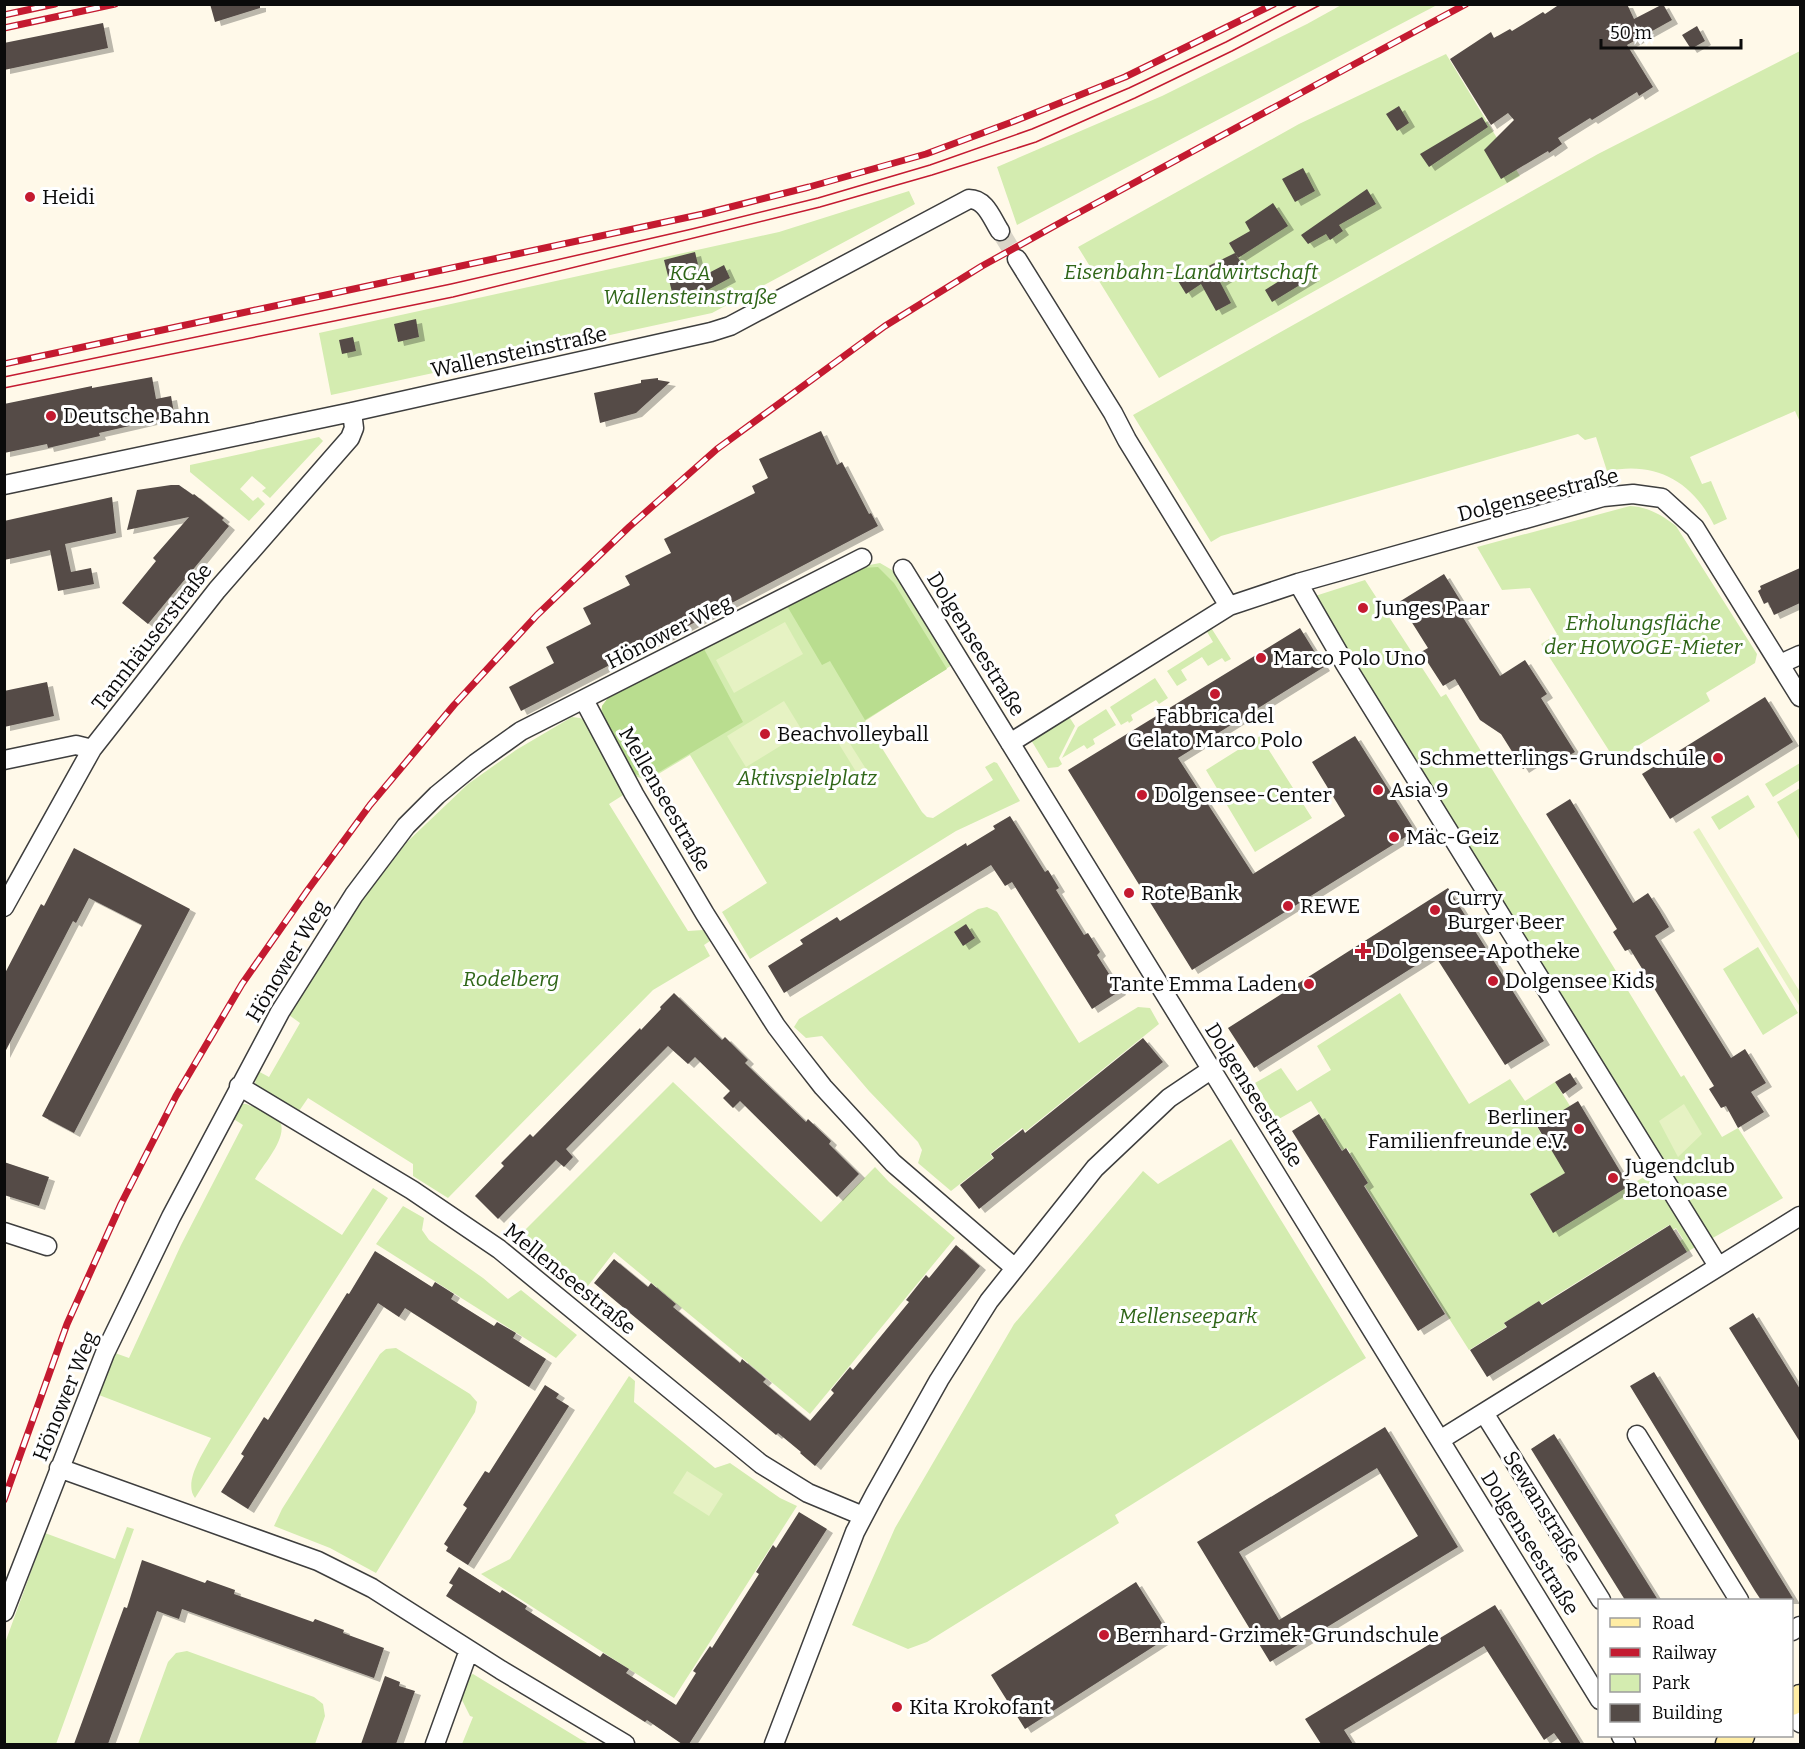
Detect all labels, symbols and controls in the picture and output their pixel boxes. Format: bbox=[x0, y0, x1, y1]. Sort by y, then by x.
scale bar bbox=[1601, 12, 1740, 50]
text: 50 m bbox=[1610, 22, 1652, 44]
place label: Heidi bbox=[42, 184, 95, 210]
marker: Heidi bbox=[23, 190, 37, 204]
park label: Eisenbahn-Landwirtschaft bbox=[1064, 259, 1319, 285]
park label: KGA Wallensteinstraße bbox=[603, 260, 778, 310]
street label: Wallensteinstraße bbox=[429, 321, 609, 383]
place label: Deutsche Bahn bbox=[63, 403, 210, 429]
marker: Deutsche Bahn bbox=[44, 409, 58, 423]
street label: Dolgenseestraße bbox=[1455, 462, 1621, 528]
street label: Tannhäuserstraße bbox=[86, 558, 218, 716]
street label: Dolgenseestraße bbox=[921, 567, 1031, 721]
street label: Hönower Weg bbox=[602, 589, 737, 675]
place label: Junges Paar bbox=[1374, 595, 1489, 621]
marker: Junges Paar bbox=[1356, 601, 1370, 615]
park label: Erholungsfläche der HOWOGE-Mieter bbox=[1544, 610, 1743, 660]
place label: Marco Polo Uno bbox=[1273, 645, 1426, 671]
marker: Marco Polo Uno bbox=[1254, 651, 1268, 665]
marker: Fabbrica del Gelato Marco Polo bbox=[1208, 687, 1222, 701]
place label: Fabbrica del Gelato Marco Polo bbox=[1127, 703, 1303, 753]
place label: Beachvolleyball bbox=[777, 721, 929, 747]
street label: Mellenseestraße bbox=[613, 722, 717, 876]
marker: Beachvolleyball bbox=[758, 727, 772, 741]
place label: Schmetterlings-Grundschule bbox=[1419, 745, 1706, 771]
marker: Schmetterlings-Grundschule bbox=[1711, 751, 1725, 765]
park label: Aktivspielplatz bbox=[736, 765, 877, 791]
place label: Asia 9 bbox=[1390, 777, 1449, 803]
place label: Dolgensee-Center bbox=[1154, 782, 1332, 808]
marker: Asia 9 bbox=[1371, 783, 1385, 797]
marker: Dolgensee-Center bbox=[1135, 788, 1149, 802]
place label: Mäc-Geiz bbox=[1406, 824, 1499, 850]
marker: Mäc-Geiz bbox=[1387, 830, 1401, 844]
place label: Rote Bank bbox=[1141, 880, 1239, 906]
place label: Curry Burger Beer bbox=[1447, 885, 1564, 935]
marker: Rote Bank bbox=[1122, 886, 1136, 900]
place label: REWE bbox=[1300, 893, 1360, 919]
street label: Hönower Weg bbox=[240, 895, 334, 1027]
marker: REWE bbox=[1281, 899, 1295, 913]
marker: Curry Burger Beer bbox=[1428, 903, 1442, 917]
place label: Dolgensee-Apotheke bbox=[1375, 938, 1580, 964]
marker: Dolgensee-Apotheke bbox=[1356, 944, 1370, 958]
park label: Rodelberg bbox=[463, 966, 559, 992]
place label: Dolgensee Kids bbox=[1505, 968, 1655, 994]
place label: Tante Emma Laden bbox=[1109, 971, 1297, 997]
marker: Dolgensee Kids bbox=[1486, 974, 1500, 988]
marker: Tante Emma Laden bbox=[1302, 977, 1316, 991]
street label: Dolgenseestraße bbox=[1199, 1018, 1309, 1172]
place label: Berliner Familienfreunde e.V. bbox=[1367, 1104, 1567, 1154]
marker: Berliner Familienfreunde e.V. bbox=[1572, 1122, 1586, 1136]
place label: Jugendclub Betonoase bbox=[1624, 1153, 1735, 1203]
marker: Jugendclub Betonoase bbox=[1606, 1171, 1620, 1185]
street label: Mellenseestraße bbox=[499, 1218, 641, 1340]
park label: Mellenseepark bbox=[1119, 1303, 1258, 1329]
street label: Hönower Weg bbox=[27, 1327, 103, 1465]
street label: Sewanstraße bbox=[1497, 1446, 1587, 1568]
street label: Dolgenseestraße bbox=[1475, 1466, 1585, 1620]
legend bbox=[1598, 1599, 1793, 1737]
text: Road bbox=[1652, 1612, 1695, 1634]
place label: Bernhard-Grzimek-Grundschule bbox=[1116, 1622, 1439, 1648]
marker: Bernhard-Grzimek-Grundschule bbox=[1097, 1628, 1111, 1642]
text: Railway bbox=[1652, 1642, 1717, 1664]
text: Park bbox=[1652, 1672, 1691, 1694]
place label: Kita Krokofant bbox=[909, 1694, 1051, 1720]
marker: Kita Krokofant bbox=[890, 1700, 904, 1714]
text: Building bbox=[1652, 1702, 1723, 1724]

